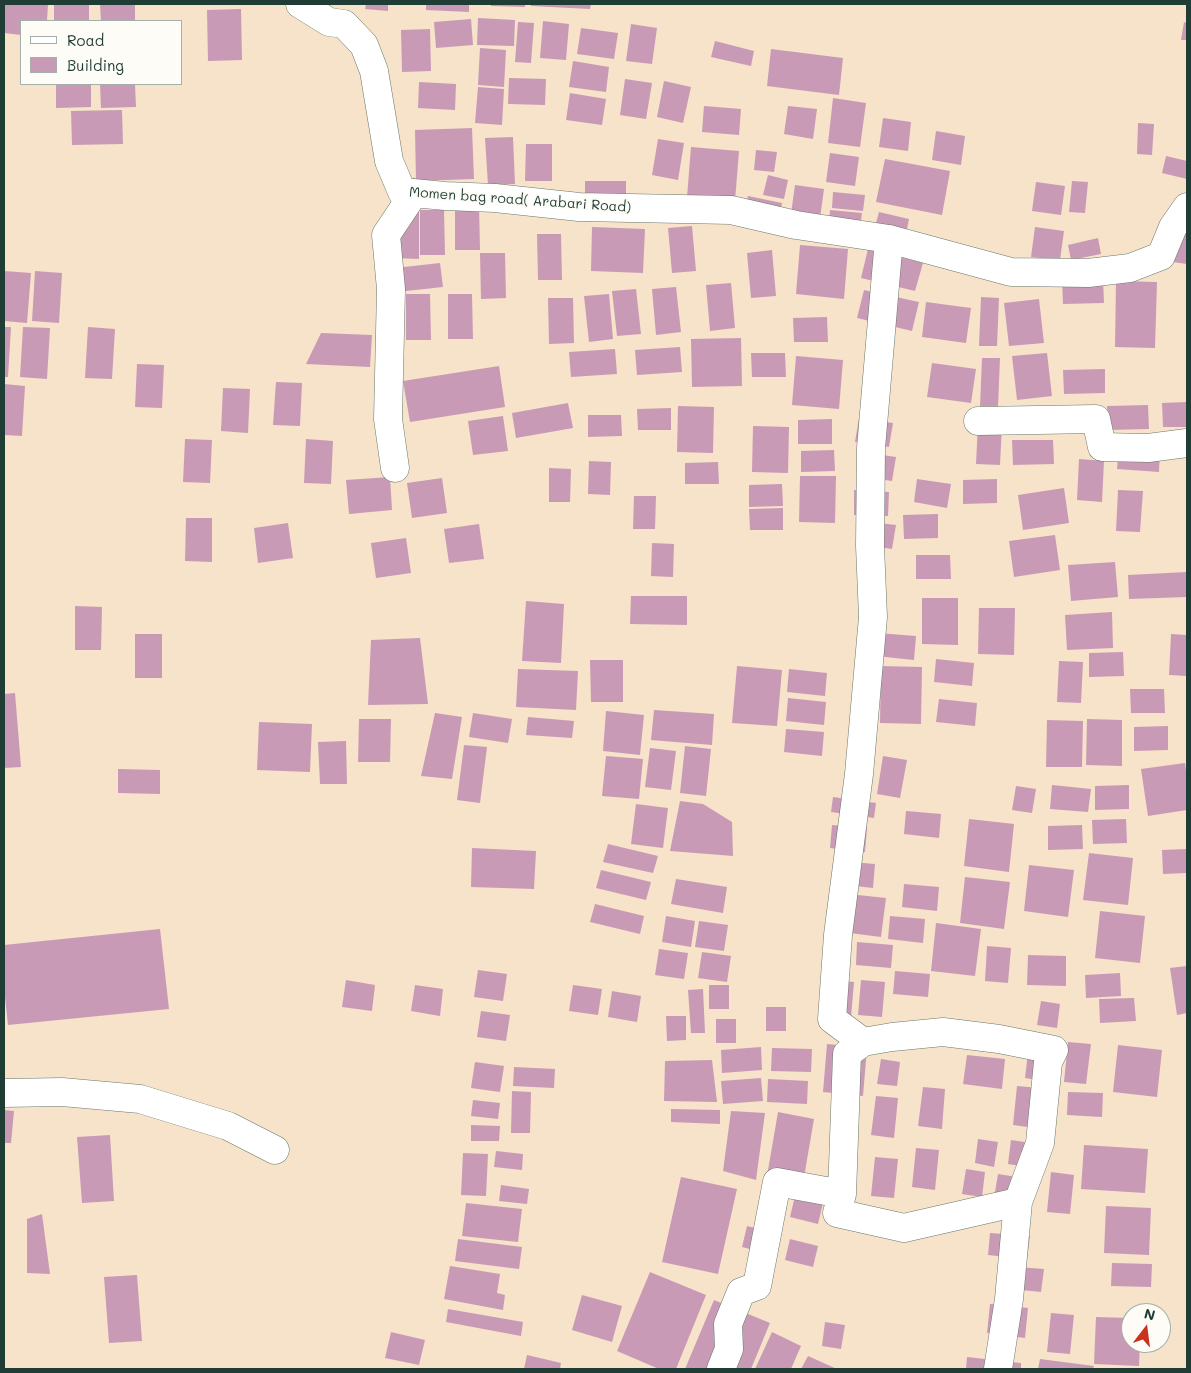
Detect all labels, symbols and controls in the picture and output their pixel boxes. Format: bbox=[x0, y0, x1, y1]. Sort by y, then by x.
legend bbox=[20, 20, 182, 85]
text: Road bbox=[67, 30, 104, 50]
text: Building bbox=[67, 55, 124, 75]
street label: Momen bag road( Arabari Road) bbox=[408, 184, 632, 216]
north arrow bbox=[1121, 1303, 1171, 1353]
text: N bbox=[1142, 1303, 1157, 1325]

